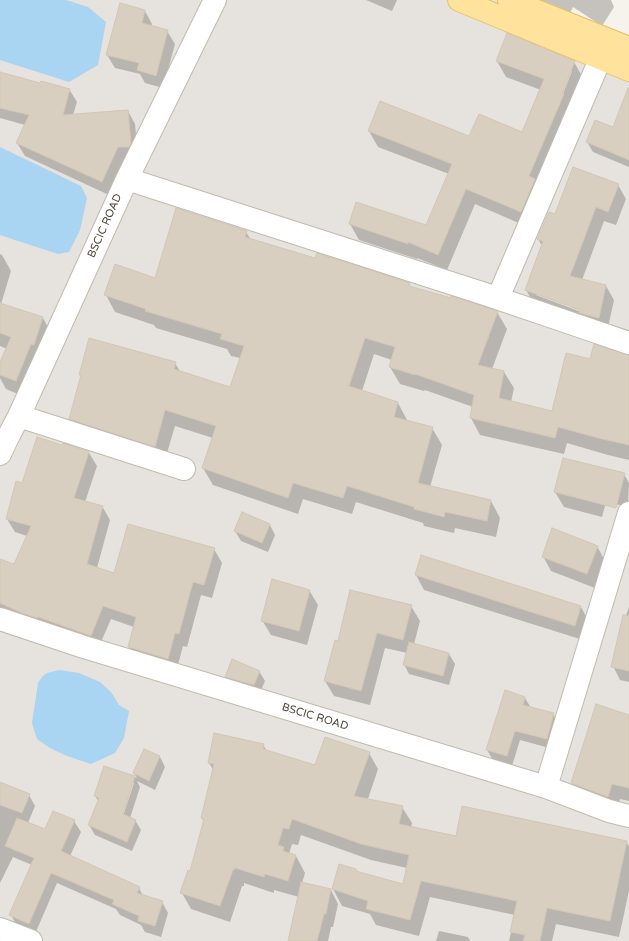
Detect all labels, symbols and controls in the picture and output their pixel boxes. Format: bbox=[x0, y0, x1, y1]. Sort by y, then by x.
street label: BSCIC ROAD bbox=[85, 192, 125, 260]
street label: BSCIC ROAD bbox=[280, 701, 350, 733]

